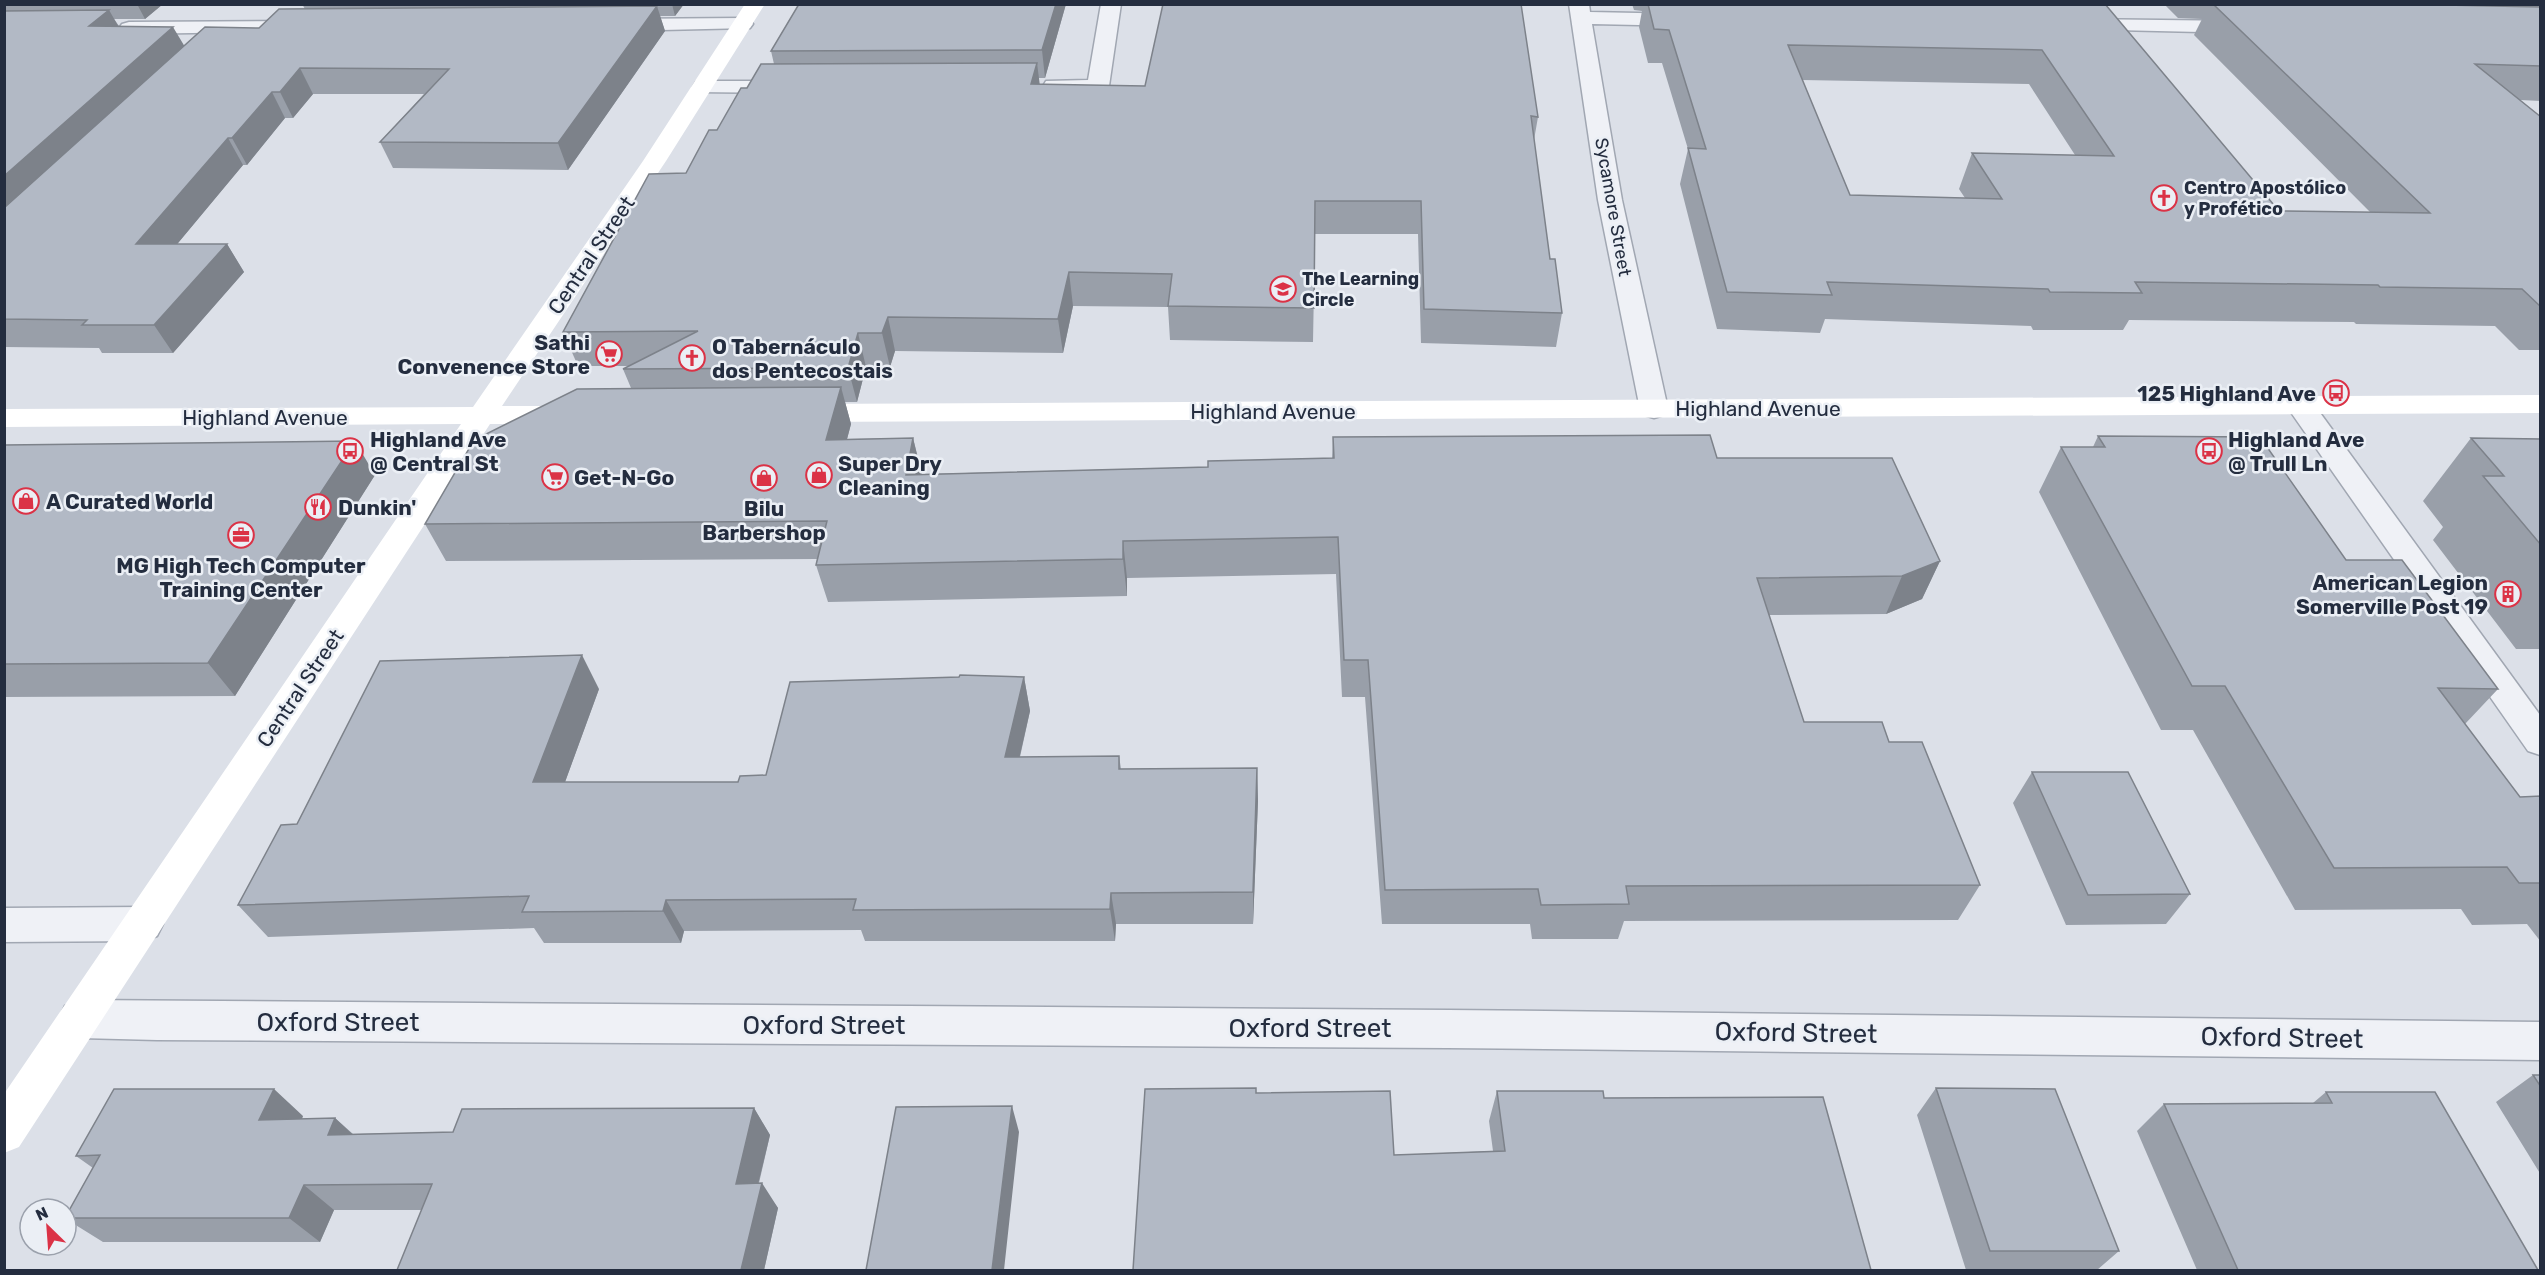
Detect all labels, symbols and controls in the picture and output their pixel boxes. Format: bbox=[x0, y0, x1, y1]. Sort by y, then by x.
street label: Sycamore Street bbox=[1590, 136, 1636, 278]
place label: Centro Apostólico y Profético bbox=[2184, 177, 2346, 220]
church icon: Centro Apostólico y Profético bbox=[2149, 183, 2179, 213]
street label: Central Street bbox=[542, 191, 640, 319]
place label: The Learning Circle bbox=[1302, 268, 1419, 311]
school or university icon: The Learning Circle bbox=[1268, 274, 1298, 304]
place label: Sathi Convenence Store bbox=[397, 330, 590, 379]
place label: O Tabernáculo dos Pentecostais bbox=[712, 334, 893, 383]
supermarket icon: Sathi Convenence Store bbox=[594, 339, 624, 369]
church icon: O Tabernáculo dos Pentecostais bbox=[677, 343, 707, 373]
bus stop icon: 125 Highland Ave bbox=[2321, 378, 2351, 408]
place label: 125 Highland Ave bbox=[2137, 381, 2316, 406]
street label: Highland Avenue bbox=[1675, 396, 1841, 421]
street label: Highland Avenue bbox=[1190, 399, 1356, 424]
street label: Highland Avenue bbox=[182, 405, 348, 430]
place label: Highland Ave @ Central St bbox=[370, 427, 507, 476]
place label: Highland Ave @ Trull Ln bbox=[2228, 427, 2365, 476]
bus stop icon: Highland Ave @ Central St bbox=[335, 436, 365, 466]
bus stop icon: Highland Ave @ Trull Ln bbox=[2194, 436, 2224, 466]
place label: Super Dry Cleaning bbox=[838, 451, 942, 500]
shop icon: Super Dry Cleaning bbox=[804, 460, 834, 490]
supermarket icon: Get-N-Go bbox=[540, 462, 570, 492]
shop icon: Bilu Barbershop bbox=[749, 463, 779, 493]
place label: Get-N-Go bbox=[574, 465, 674, 490]
shop icon: A Curated World bbox=[11, 486, 41, 516]
place label: A Curated World bbox=[46, 489, 213, 514]
restaurant icon: Dunkin' bbox=[303, 492, 333, 522]
place label: Dunkin' bbox=[338, 495, 416, 520]
place label: Bilu Barbershop bbox=[702, 496, 826, 545]
office icon: MG High Tech Computer Training Center bbox=[226, 520, 256, 550]
place label: MG High Tech Computer Training Center bbox=[116, 553, 366, 602]
place label: American Legion Somerville Post 19 bbox=[2296, 570, 2488, 619]
building icon: American Legion Somerville Post 19 bbox=[2493, 579, 2523, 609]
street label: Central Street bbox=[251, 624, 349, 752]
street label: Oxford Street bbox=[257, 1007, 419, 1038]
street label: Oxford Street bbox=[743, 1010, 905, 1041]
street label: Oxford Street bbox=[1229, 1013, 1391, 1044]
street label: Oxford Street bbox=[1714, 1016, 1878, 1050]
street label: Oxford Street bbox=[2200, 1021, 2364, 1055]
north arrow bbox=[18, 1197, 78, 1257]
text: N bbox=[33, 1203, 51, 1225]

